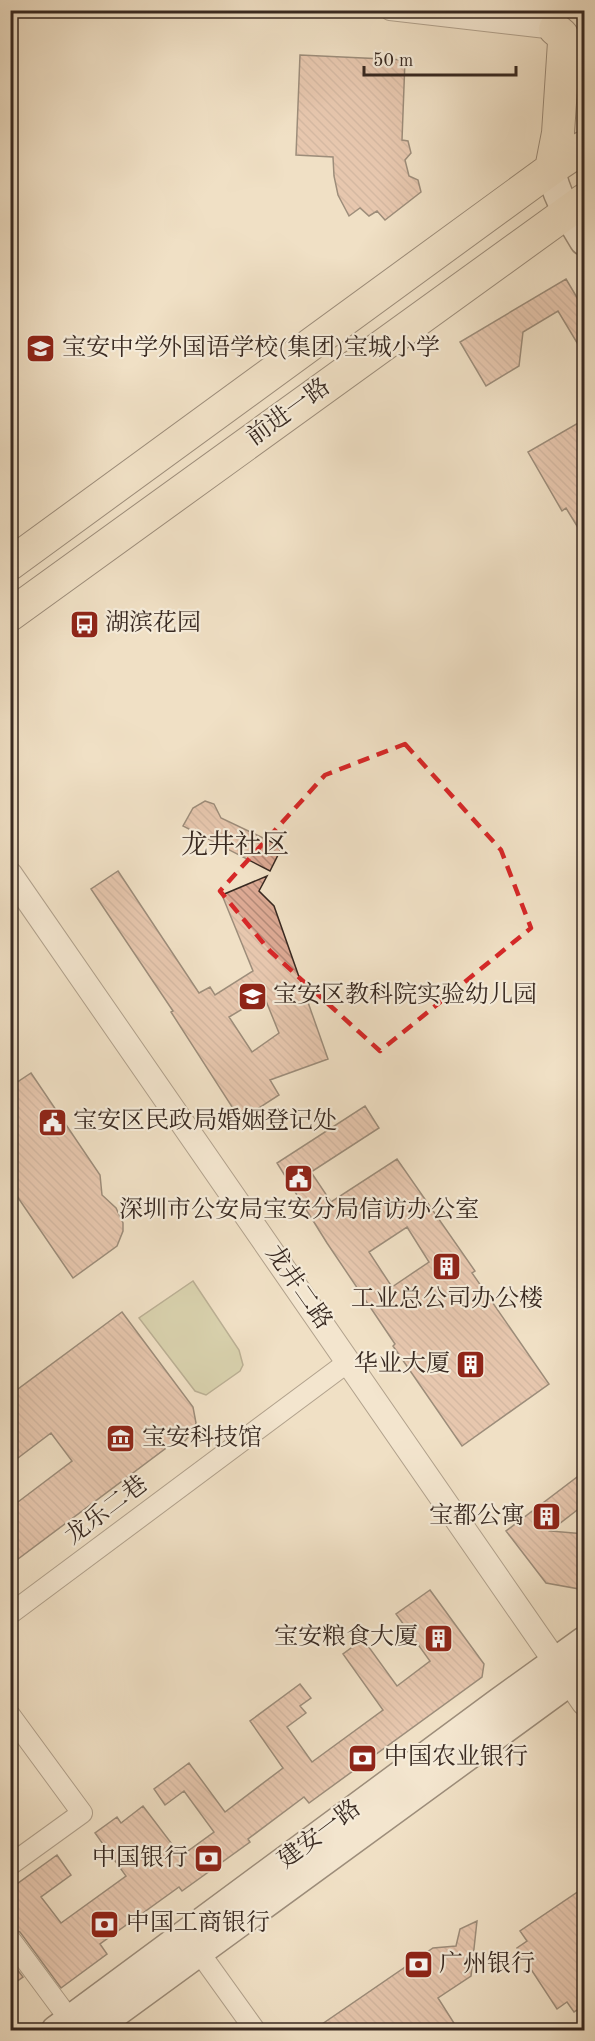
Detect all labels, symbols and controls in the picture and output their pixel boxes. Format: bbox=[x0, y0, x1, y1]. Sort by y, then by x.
scale bar bbox=[364, 39, 516, 77]
text: 50 m bbox=[373, 52, 413, 70]
school or university icon: 宝安中学外国语学校(集团)宝城小学 bbox=[25, 333, 57, 365]
place label: 宝安中学外国语学校(集团)宝城小学 bbox=[62, 334, 440, 361]
street label: 前进一路 bbox=[241, 373, 335, 451]
bus stop icon: 湖滨花园 bbox=[68, 608, 100, 640]
place label: 湖滨花园 bbox=[105, 609, 201, 636]
district label: 龙井社区 bbox=[181, 830, 289, 859]
school or university icon: 宝安区教科院实验幼儿园 bbox=[236, 980, 268, 1012]
place label: 宝安区教科院实验幼儿园 bbox=[273, 981, 537, 1008]
public building icon: 宝安区民政局婚姻登记处 bbox=[36, 1106, 68, 1138]
place label: 宝安区民政局婚姻登记处 bbox=[73, 1107, 337, 1134]
public building icon: 深圳市公安局宝安分局信访办公室 bbox=[283, 1162, 315, 1194]
place label: 深圳市公安局宝安分局信访办公室 bbox=[119, 1196, 479, 1223]
street label: 龙井二路 bbox=[261, 1240, 338, 1334]
building icon: 工业总公司办公楼 bbox=[431, 1251, 463, 1283]
place label: 工业总公司办公楼 bbox=[351, 1285, 543, 1312]
building icon: 华业大厦 bbox=[455, 1349, 487, 1381]
place label: 华业大厦 bbox=[354, 1350, 450, 1377]
museum icon: 宝安科技馆 bbox=[105, 1423, 137, 1455]
place label: 宝安科技馆 bbox=[142, 1424, 262, 1451]
street label: 龙乐二巷 bbox=[60, 1470, 153, 1549]
building icon: 宝都公寓 bbox=[530, 1501, 562, 1533]
place label: 宝都公寓 bbox=[429, 1502, 525, 1529]
building icon: 宝安粮食大厦 bbox=[423, 1622, 455, 1654]
place label: 宝安粮食大厦 bbox=[274, 1623, 418, 1650]
bank icon: 中国农业银行 bbox=[347, 1742, 379, 1774]
place label: 中国农业银行 bbox=[384, 1743, 528, 1770]
street label: 建安一路 bbox=[273, 1794, 366, 1873]
bank icon: 中国银行 bbox=[193, 1843, 225, 1875]
place label: 中国银行 bbox=[92, 1844, 188, 1871]
bank icon: 中国工商银行 bbox=[89, 1908, 121, 1940]
place label: 中国工商银行 bbox=[126, 1909, 270, 1936]
bank icon: 广州银行 bbox=[402, 1949, 434, 1981]
place label: 广州银行 bbox=[439, 1950, 535, 1977]

